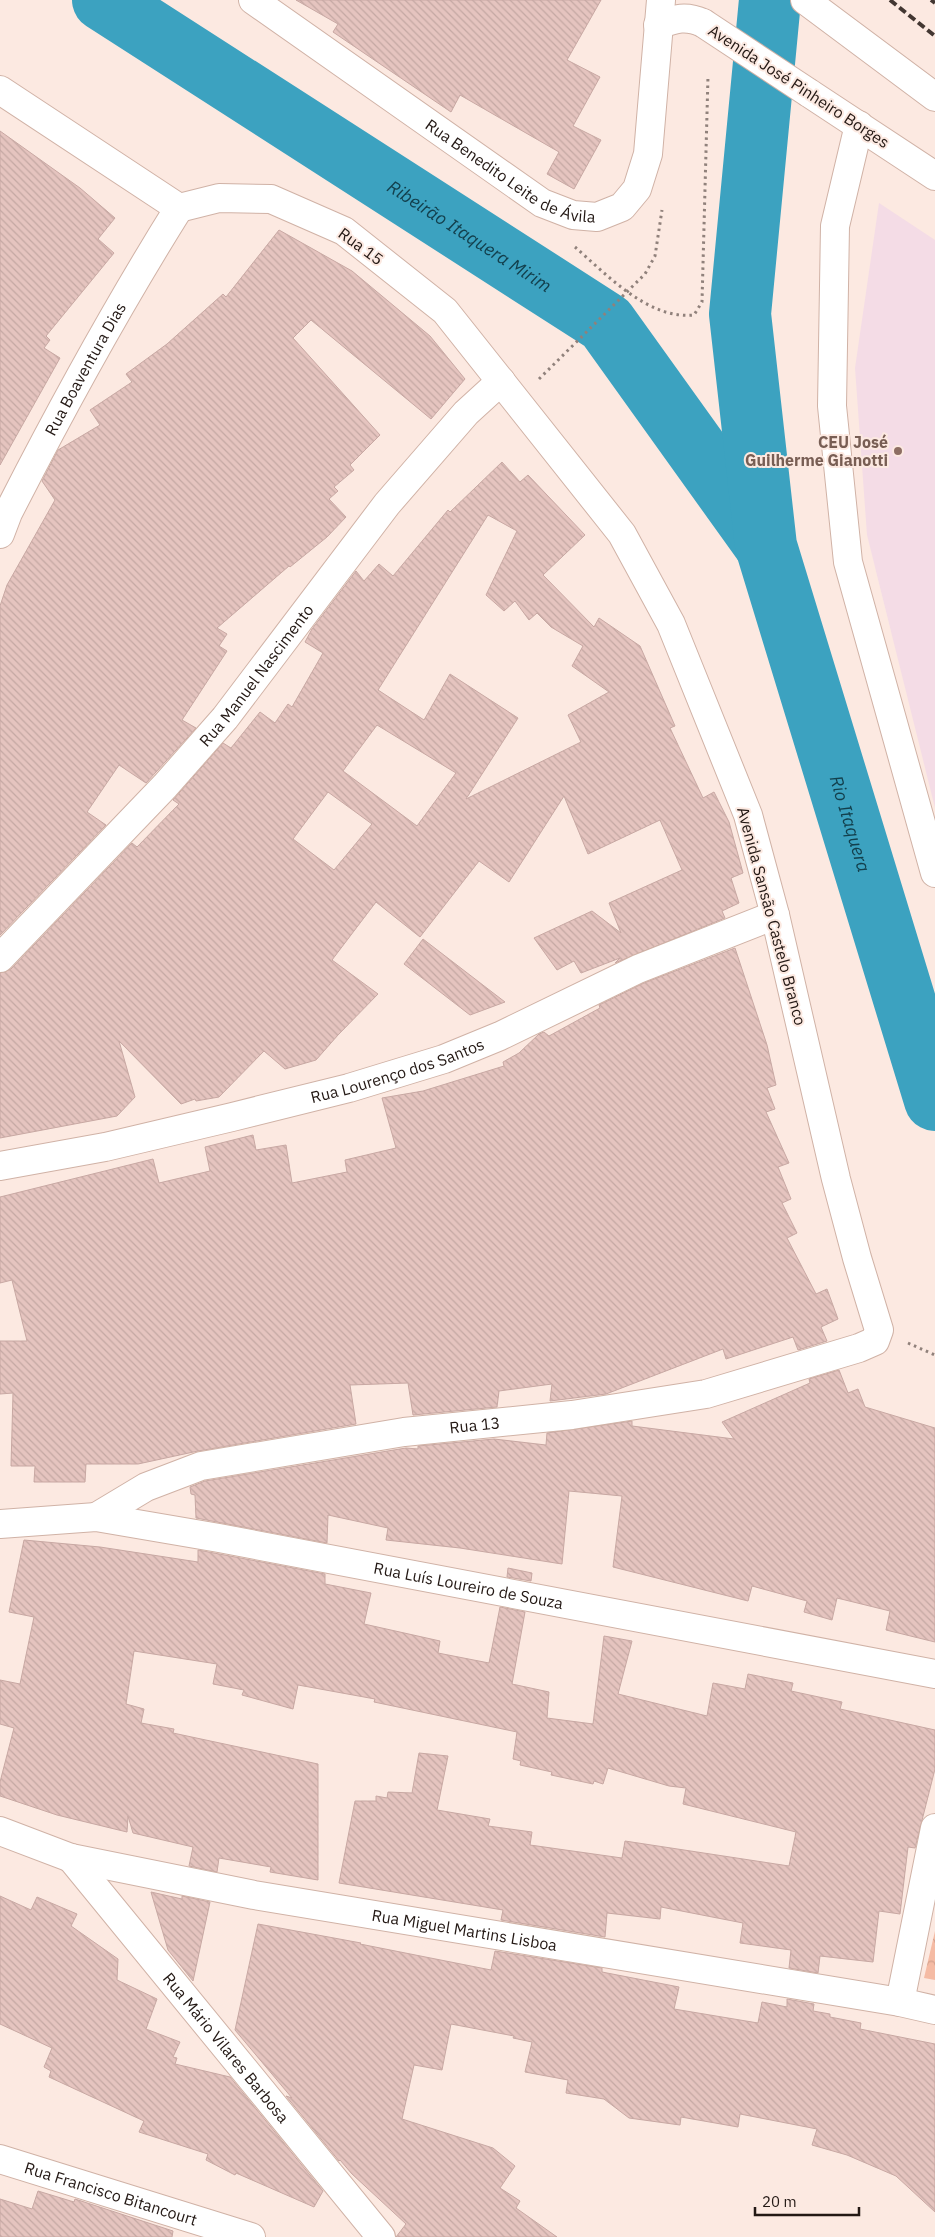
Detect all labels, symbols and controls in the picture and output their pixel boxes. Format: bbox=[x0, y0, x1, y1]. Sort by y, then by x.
street label: Avenida José Pinheiro Borges bbox=[705, 20, 893, 152]
street label: Rua Benedito Leite de Ávila bbox=[422, 114, 597, 227]
water label: Ribeirão Itaquera Mirim bbox=[383, 174, 556, 297]
street label: Rua 15 bbox=[335, 223, 387, 269]
street label: Rua Boaventura Dias bbox=[40, 299, 130, 439]
place label: CEU José Guilherme Gianotti bbox=[745, 432, 888, 470]
marker: CEU José Guilherme Gianotti bbox=[892, 445, 904, 457]
street label: Rua Manuel Nascimento bbox=[195, 600, 318, 750]
water label: Rio Itaquera bbox=[825, 772, 876, 875]
street label: Avenida Sansão Castelo Branco bbox=[733, 804, 811, 1028]
street label: Rua Lourenço dos Santos bbox=[308, 1034, 487, 1107]
street label: Rua 13 bbox=[448, 1412, 501, 1437]
street label: Rua Luís Loureiro de Souza bbox=[372, 1558, 565, 1613]
street label: Rua Miguel Martins Lisboa bbox=[370, 1905, 559, 1955]
street label: Rua Mário Vilares Barbosa bbox=[159, 1968, 294, 2127]
street label: Rua Francisco Bitancourt bbox=[22, 2157, 200, 2230]
scale bar bbox=[755, 2184, 859, 2216]
text: 20 m bbox=[762, 2192, 797, 2211]

